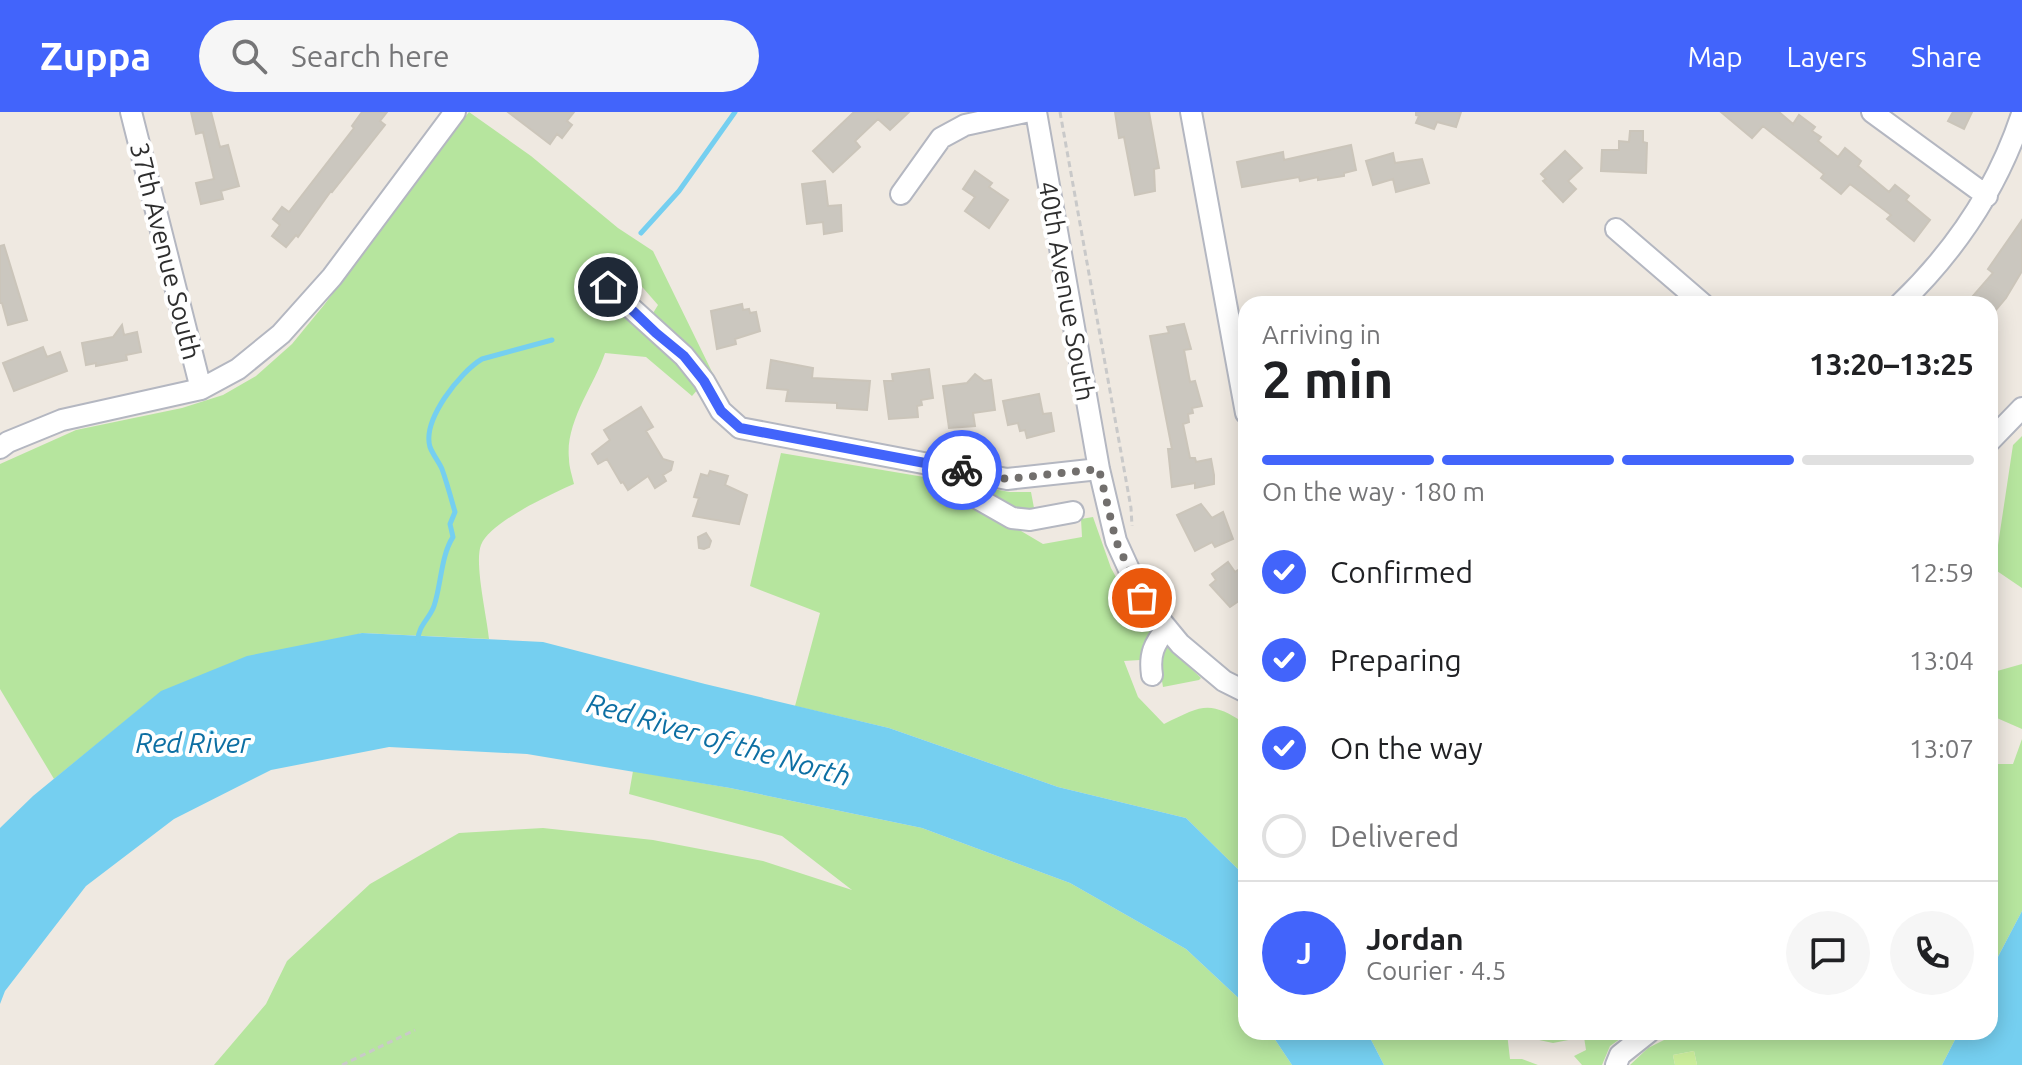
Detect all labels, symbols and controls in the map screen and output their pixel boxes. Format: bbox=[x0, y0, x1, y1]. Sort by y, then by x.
search box bbox=[199, 20, 759, 92]
icon: search bbox=[227, 34, 271, 78]
text: Zuppa bbox=[40, 35, 151, 77]
text: Search here bbox=[291, 39, 450, 73]
text: Map bbox=[1687, 41, 1743, 72]
text: Layers bbox=[1787, 41, 1867, 72]
text: Share bbox=[1911, 41, 1982, 72]
street label: 37th Avenue South bbox=[125, 139, 207, 363]
street label: 40th Avenue South bbox=[1033, 179, 1101, 403]
pin bbox=[574, 253, 642, 321]
icon: home bbox=[586, 265, 630, 309]
text: Arriving in bbox=[1262, 320, 1381, 349]
text: 13:20–13:25 bbox=[1809, 347, 1974, 381]
text: 2 min bbox=[1262, 350, 1393, 408]
courier bbox=[922, 430, 1002, 510]
icon: bike bbox=[940, 448, 984, 492]
text: On the way · 180 m bbox=[1262, 477, 1485, 506]
icon: check bbox=[1262, 550, 1306, 594]
text: Confirmed bbox=[1330, 555, 1473, 589]
text: 12:59 bbox=[1909, 558, 1974, 587]
pin bbox=[1108, 564, 1176, 632]
icon: bag bbox=[1120, 576, 1164, 620]
icon: check bbox=[1262, 638, 1306, 682]
text: Preparing bbox=[1330, 643, 1462, 677]
text: 13:04 bbox=[1909, 646, 1974, 675]
water label: Red River of the North bbox=[584, 687, 854, 791]
icon: check bbox=[1262, 726, 1306, 770]
water label: Red River bbox=[135, 727, 252, 758]
text: On the way bbox=[1330, 731, 1483, 765]
text: 13:07 bbox=[1909, 734, 1974, 763]
text: Delivered bbox=[1330, 819, 1459, 853]
button: chat bbox=[1786, 911, 1870, 995]
button: phone bbox=[1890, 911, 1974, 995]
text: Jordan bbox=[1366, 922, 1464, 956]
text: J bbox=[1296, 936, 1312, 970]
text: Courier · 4.5 bbox=[1366, 956, 1506, 985]

